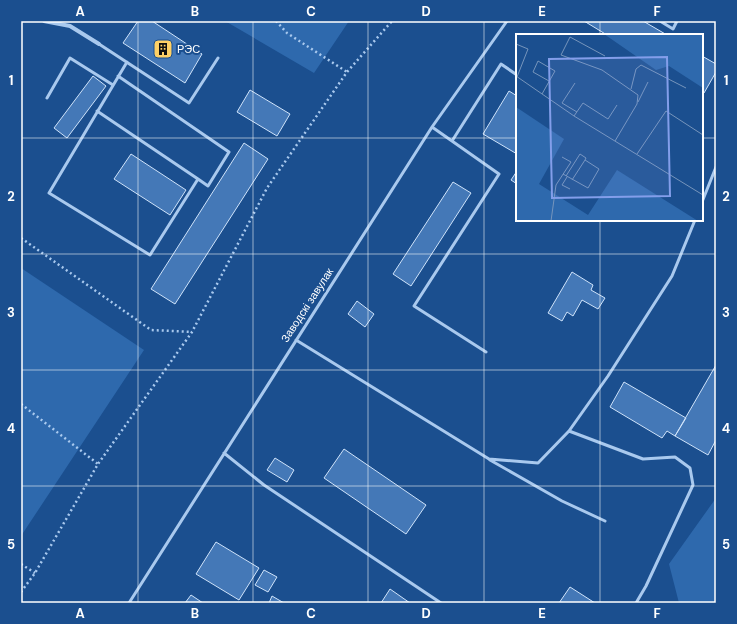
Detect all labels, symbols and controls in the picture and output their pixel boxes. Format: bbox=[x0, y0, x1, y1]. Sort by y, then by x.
text: A bbox=[75, 3, 85, 20]
text: B bbox=[191, 3, 199, 20]
text: C bbox=[306, 3, 316, 20]
text: D bbox=[421, 3, 431, 20]
text: E bbox=[538, 3, 546, 20]
text: F bbox=[653, 3, 661, 20]
inset map bbox=[516, 34, 703, 221]
building icon: РЭС bbox=[152, 38, 174, 60]
place label: РЭС bbox=[177, 42, 200, 56]
text: 1 bbox=[9, 72, 13, 89]
text: 1 bbox=[724, 72, 728, 89]
text: 2 bbox=[7, 188, 15, 205]
text: 2 bbox=[722, 188, 730, 205]
street label: Заводскі завулак bbox=[278, 265, 336, 345]
text: 3 bbox=[7, 304, 15, 321]
text: 3 bbox=[722, 304, 730, 321]
text: 4 bbox=[7, 420, 15, 437]
text: 4 bbox=[722, 420, 730, 437]
text: 5 bbox=[7, 536, 15, 553]
text: 5 bbox=[722, 536, 730, 553]
text: A bbox=[75, 605, 85, 622]
text: B bbox=[191, 605, 199, 622]
text: C bbox=[306, 605, 316, 622]
text: D bbox=[421, 605, 431, 622]
text: E bbox=[538, 605, 546, 622]
text: F bbox=[653, 605, 661, 622]

